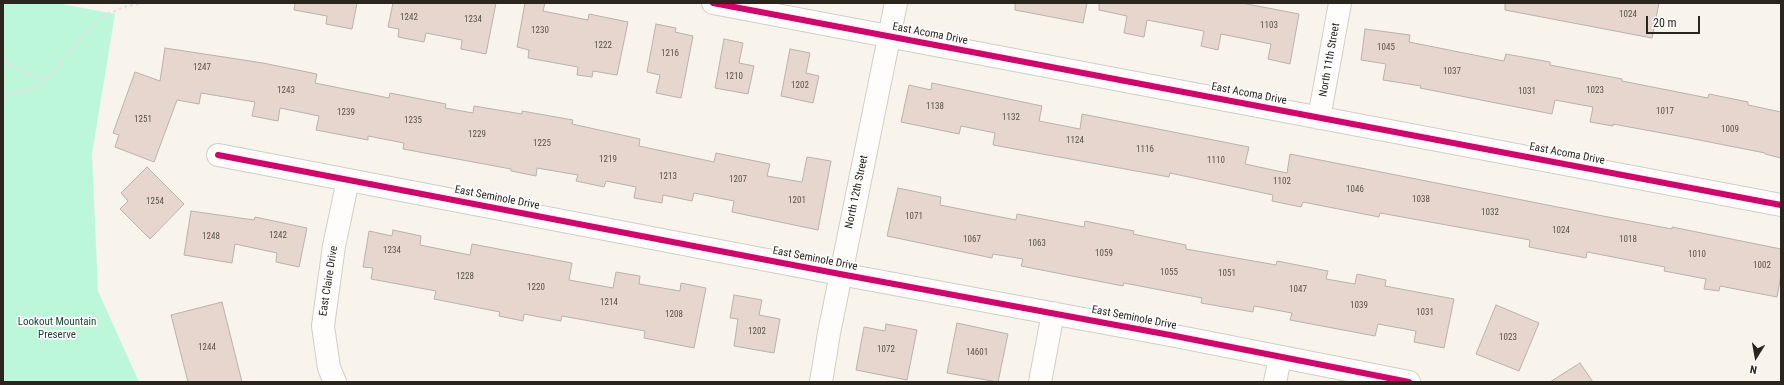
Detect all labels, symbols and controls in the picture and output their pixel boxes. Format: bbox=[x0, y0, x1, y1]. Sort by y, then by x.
scale bar bbox=[1648, 8, 1702, 34]
house number: 1024 bbox=[1619, 10, 1637, 20]
house number: 1242 bbox=[400, 13, 418, 23]
house number: 1234 bbox=[464, 15, 482, 25]
text: 20 m bbox=[1653, 16, 1677, 30]
street label: East Acoma Drive bbox=[891, 20, 969, 48]
house number: 1103 bbox=[1260, 21, 1278, 31]
street label: North 11th Street bbox=[1317, 22, 1343, 98]
house number: 1230 bbox=[531, 26, 549, 36]
house number: 1222 bbox=[594, 41, 612, 51]
house number: 1045 bbox=[1377, 43, 1395, 53]
house number: 1216 bbox=[661, 49, 679, 59]
house number: 1247 bbox=[193, 63, 211, 73]
house number: 1037 bbox=[1443, 67, 1461, 77]
house number: 1210 bbox=[725, 72, 743, 82]
street label: East Acoma Drive bbox=[1210, 80, 1288, 108]
house number: 1202 bbox=[791, 81, 809, 91]
house number: 1243 bbox=[277, 86, 295, 96]
house number: 1023 bbox=[1586, 86, 1604, 96]
house number: 1031 bbox=[1518, 87, 1536, 97]
house number: 1138 bbox=[926, 102, 944, 112]
house number: 1017 bbox=[1656, 107, 1674, 117]
house number: 1239 bbox=[337, 108, 355, 118]
house number: 1132 bbox=[1002, 113, 1020, 123]
house number: 1251 bbox=[134, 115, 152, 125]
house number: 1235 bbox=[404, 116, 422, 126]
house number: 1009 bbox=[1721, 125, 1739, 135]
house number: 1229 bbox=[468, 130, 486, 140]
house number: 1124 bbox=[1066, 136, 1084, 146]
house number: 1225 bbox=[533, 139, 551, 149]
street label: East Acoma Drive bbox=[1528, 140, 1606, 168]
house number: 1116 bbox=[1136, 145, 1154, 155]
street label: North 12th Street bbox=[843, 154, 871, 230]
house number: 1219 bbox=[599, 155, 617, 165]
house number: 1110 bbox=[1207, 156, 1225, 166]
house number: 1213 bbox=[659, 172, 677, 182]
house number: 1207 bbox=[729, 175, 747, 185]
house number: 1102 bbox=[1273, 177, 1291, 187]
street label: East Seminole Drive bbox=[453, 183, 541, 213]
house number: 1046 bbox=[1346, 185, 1364, 195]
house number: 1038 bbox=[1412, 195, 1430, 205]
house number: 1201 bbox=[788, 196, 806, 206]
house number: 1254 bbox=[146, 197, 164, 207]
house number: 1032 bbox=[1481, 208, 1499, 218]
house number: 1071 bbox=[905, 212, 923, 222]
house number: 1024 bbox=[1552, 226, 1570, 236]
house number: 1242 bbox=[269, 231, 287, 241]
house number: 1248 bbox=[202, 232, 220, 242]
house number: 1067 bbox=[963, 235, 981, 245]
house number: 1018 bbox=[1619, 235, 1637, 245]
house number: 1063 bbox=[1028, 239, 1046, 249]
street label: East Seminole Drive bbox=[771, 244, 859, 274]
street label: East Claire Drive bbox=[317, 245, 341, 317]
house number: 1234 bbox=[383, 246, 401, 256]
house number: 1059 bbox=[1095, 249, 1113, 259]
house number: 1010 bbox=[1688, 250, 1706, 260]
house number: 1002 bbox=[1753, 261, 1771, 271]
house number: 1055 bbox=[1160, 268, 1178, 278]
house number: 1051 bbox=[1218, 269, 1236, 279]
house number: 1228 bbox=[456, 272, 474, 282]
house number: 1220 bbox=[527, 283, 545, 293]
house number: 1047 bbox=[1289, 285, 1307, 295]
house number: 1214 bbox=[600, 298, 618, 308]
house number: 1039 bbox=[1350, 301, 1368, 311]
street label: East Seminole Drive bbox=[1090, 303, 1178, 333]
house number: 1031 bbox=[1416, 308, 1434, 318]
house number: 1208 bbox=[665, 310, 683, 320]
park label: Lookout Mountain Preserve bbox=[18, 315, 96, 341]
house number: 1202 bbox=[748, 327, 766, 337]
house number: 1023 bbox=[1499, 333, 1517, 343]
north arrow bbox=[1736, 337, 1776, 377]
house number: 1244 bbox=[198, 343, 216, 353]
house number: 1072 bbox=[877, 345, 895, 355]
house number: 14601 bbox=[966, 348, 988, 358]
text: N bbox=[1749, 362, 1758, 376]

